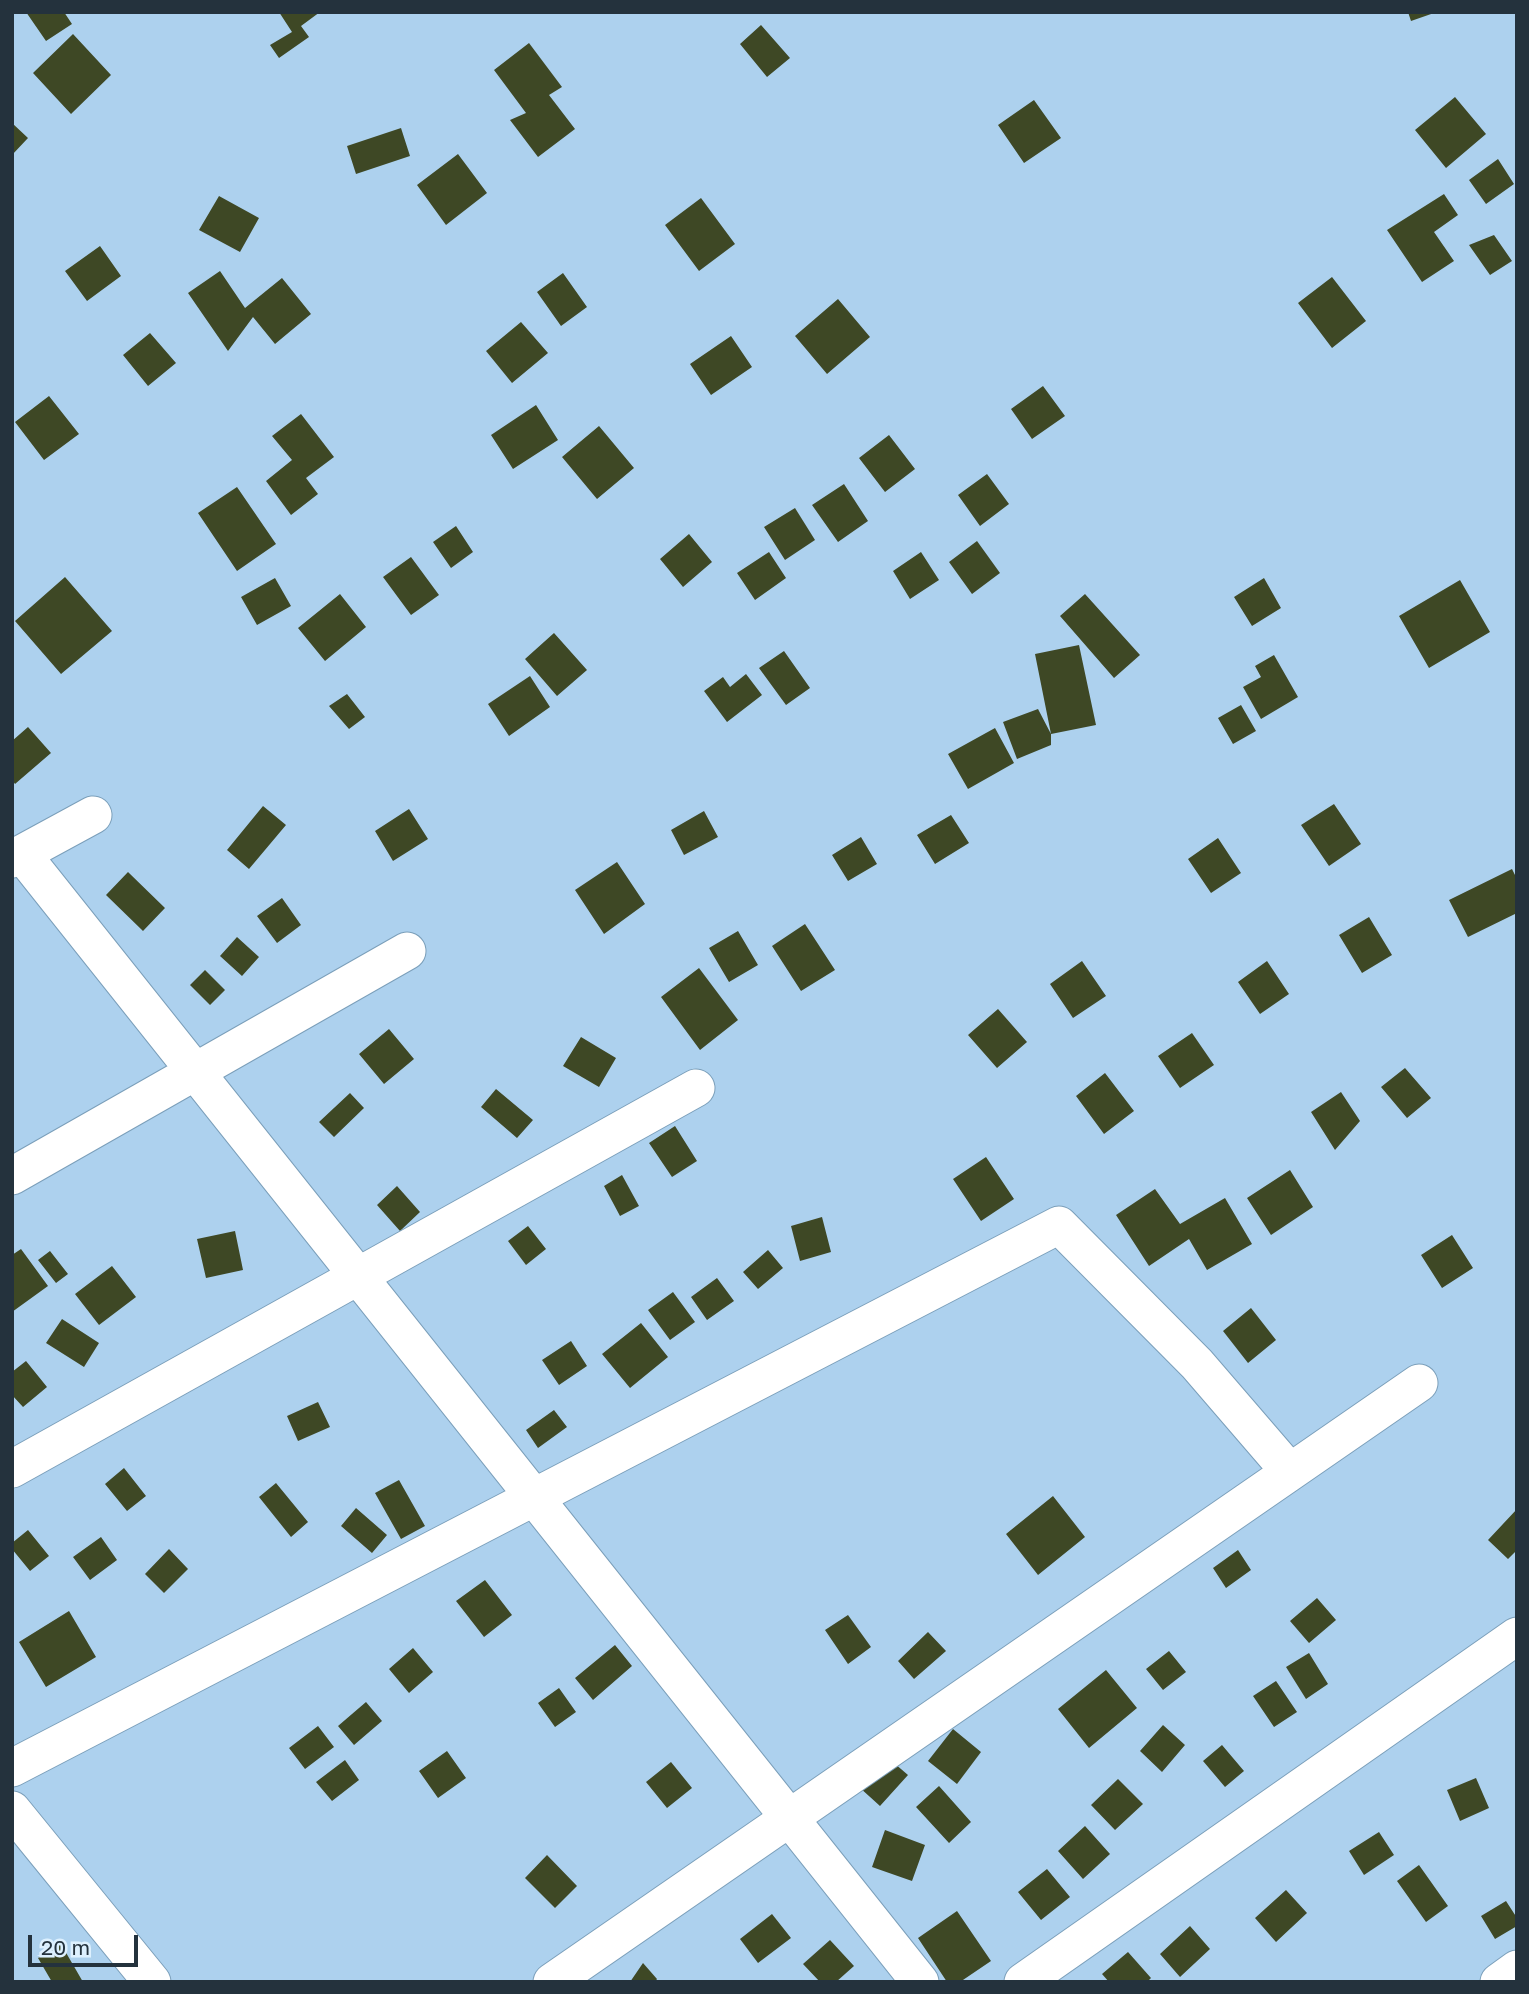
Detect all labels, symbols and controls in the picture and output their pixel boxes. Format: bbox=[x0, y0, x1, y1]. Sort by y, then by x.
scale bar bbox=[32, 1920, 142, 1964]
text: 20 m bbox=[41, 1934, 90, 1960]

